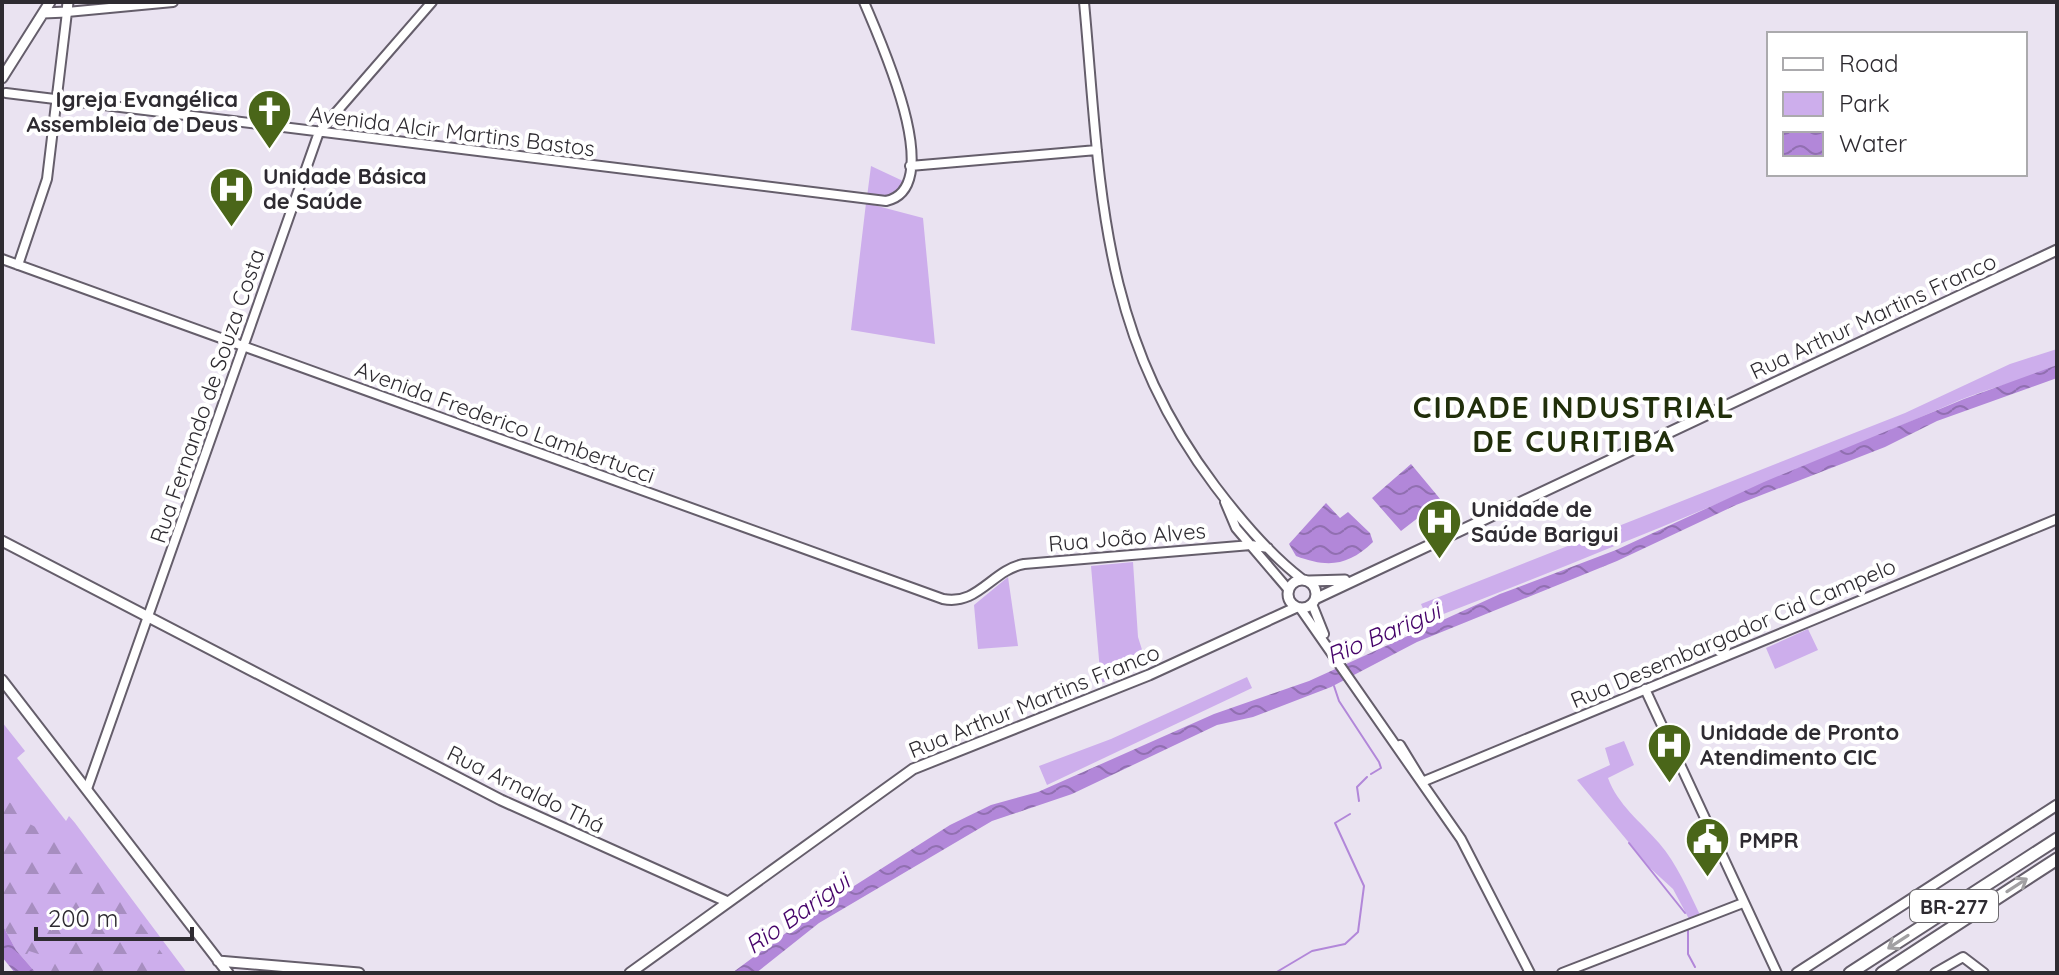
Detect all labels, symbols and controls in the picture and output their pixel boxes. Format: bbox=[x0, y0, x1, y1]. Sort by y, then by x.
legend bbox=[1767, 32, 2027, 176]
text: Road bbox=[1839, 48, 1899, 78]
place label: Igreja Evangélica Assembleia de Deus bbox=[26, 85, 238, 138]
church icon: Igreja Evangélica Assembleia de Deus bbox=[245, 88, 293, 151]
text: Park bbox=[1839, 88, 1890, 118]
street label: Avenida Alcir Martins Bastos bbox=[308, 100, 596, 162]
text: Water bbox=[1839, 128, 1907, 158]
place label: Unidade Básica de Saúde bbox=[263, 162, 427, 215]
hospital icon: Unidade Básica de Saúde bbox=[208, 165, 256, 228]
street label: Rua Fernando de Souza Costa bbox=[143, 245, 271, 547]
street label: Rua Arthur Martins Franco bbox=[1745, 247, 2001, 385]
street label: Avenida Frederico Lambertucci bbox=[351, 355, 659, 489]
district label: CIDADE INDUSTRIAL DE CURITIBA bbox=[1413, 388, 1735, 460]
place label: Unidade de Saúde Barigui bbox=[1471, 495, 1619, 548]
hospital icon: Unidade de Saúde Barigui bbox=[1416, 498, 1464, 561]
street label: Rua João Alves bbox=[1047, 516, 1207, 558]
street label: Rua Desembargador Cid Campelo bbox=[1566, 552, 1900, 714]
water label: Rio Barigui bbox=[1322, 595, 1447, 670]
street label: Rua Arthur Martins Franco bbox=[904, 638, 1164, 764]
place label: Unidade de Pronto Atendimento CIC bbox=[1700, 718, 1899, 771]
hospital icon: Unidade de Pronto Atendimento CIC bbox=[1645, 721, 1693, 784]
street label: Rua Arnaldo Thá bbox=[443, 739, 609, 839]
public building icon: PMPR bbox=[1684, 816, 1732, 879]
place label: PMPR bbox=[1739, 826, 1799, 854]
water label: Rio Barigui bbox=[739, 865, 857, 960]
one-way arrow bbox=[2006, 876, 2028, 893]
road number: BR-277 bbox=[1910, 890, 1998, 922]
scale bar bbox=[36, 891, 192, 941]
text: 200 m bbox=[48, 903, 118, 933]
one-way arrow bbox=[1887, 934, 1909, 951]

